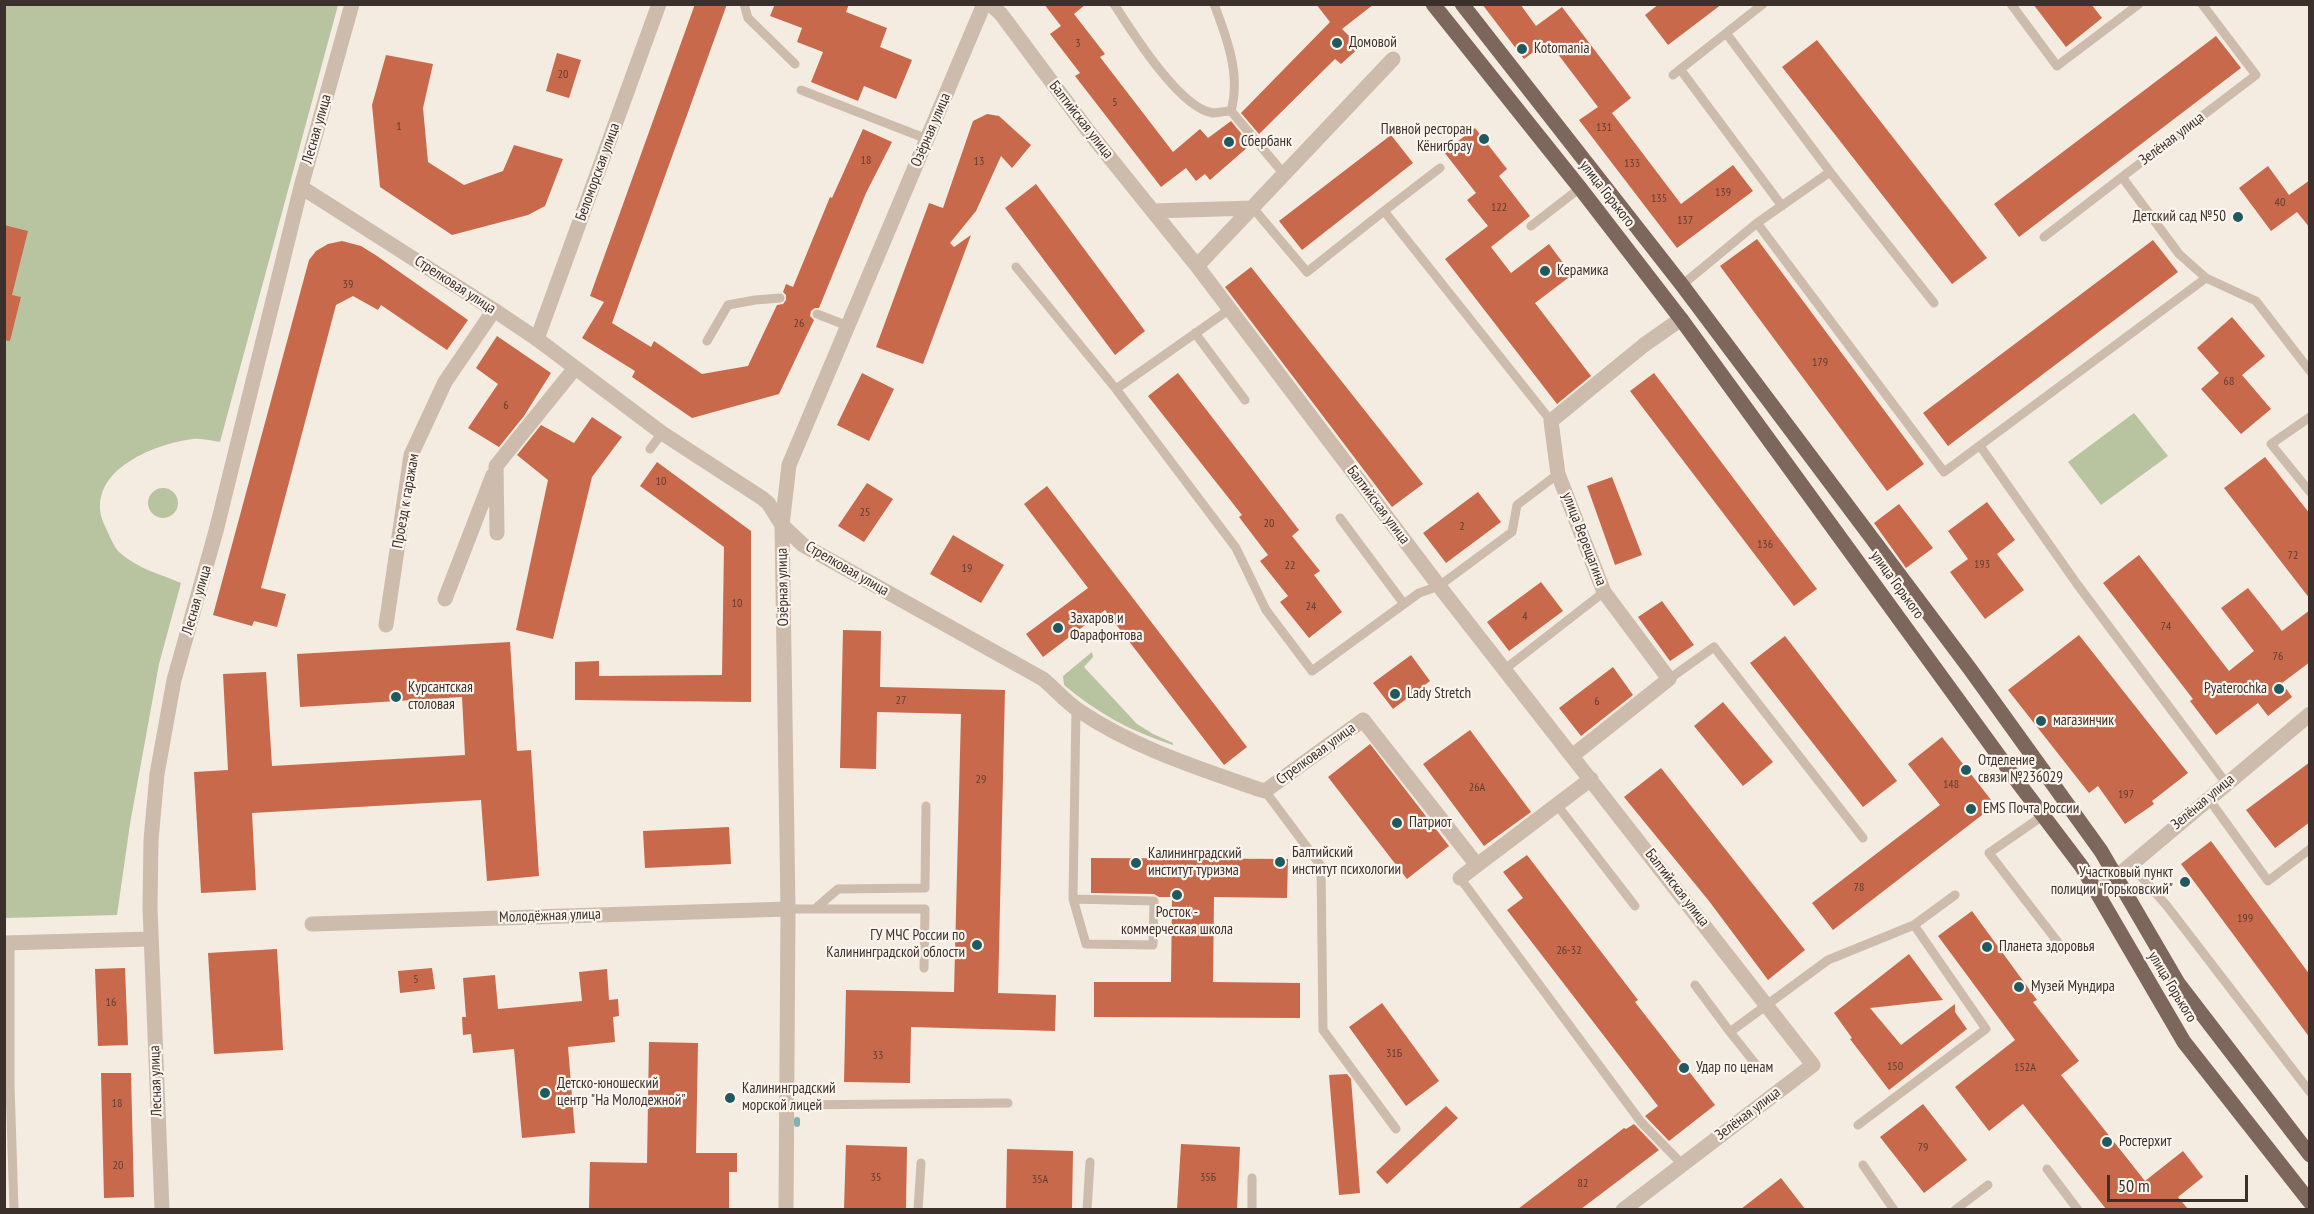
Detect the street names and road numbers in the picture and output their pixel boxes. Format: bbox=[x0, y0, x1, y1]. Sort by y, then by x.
street label: Балтийская улица bbox=[1045, 78, 1117, 162]
street label: Озёрная улица bbox=[907, 90, 955, 170]
street label: Лесная улица bbox=[299, 92, 335, 166]
street label: Зелёная улица bbox=[2136, 109, 2208, 169]
street label: Беломорская улица bbox=[572, 121, 624, 223]
street label: улица Горького bbox=[1575, 157, 1639, 231]
street label: Стрелковая улица bbox=[411, 252, 499, 318]
street label: Проезд к гаражам bbox=[389, 452, 423, 550]
street label: Балтийская улица bbox=[1343, 462, 1413, 548]
street label: улица Верещагина bbox=[1558, 490, 1610, 588]
street label: Стрелковая улица bbox=[802, 538, 892, 600]
street label: Озёрная улица bbox=[773, 548, 793, 626]
street label: улица Горького bbox=[1866, 548, 1928, 622]
street label: Лесная улица bbox=[179, 563, 215, 637]
street label: Стрелковая улица bbox=[1273, 719, 1359, 789]
street label: Зелёная улица bbox=[2168, 770, 2238, 834]
street label: Балтийская улица bbox=[1641, 846, 1713, 930]
street label: Молодёжная улица bbox=[499, 905, 601, 927]
street label: улица Горького bbox=[2144, 948, 2200, 1026]
street label: Лесная улица bbox=[146, 1045, 166, 1117]
street label: Зелёная улица bbox=[1712, 1084, 1784, 1144]

